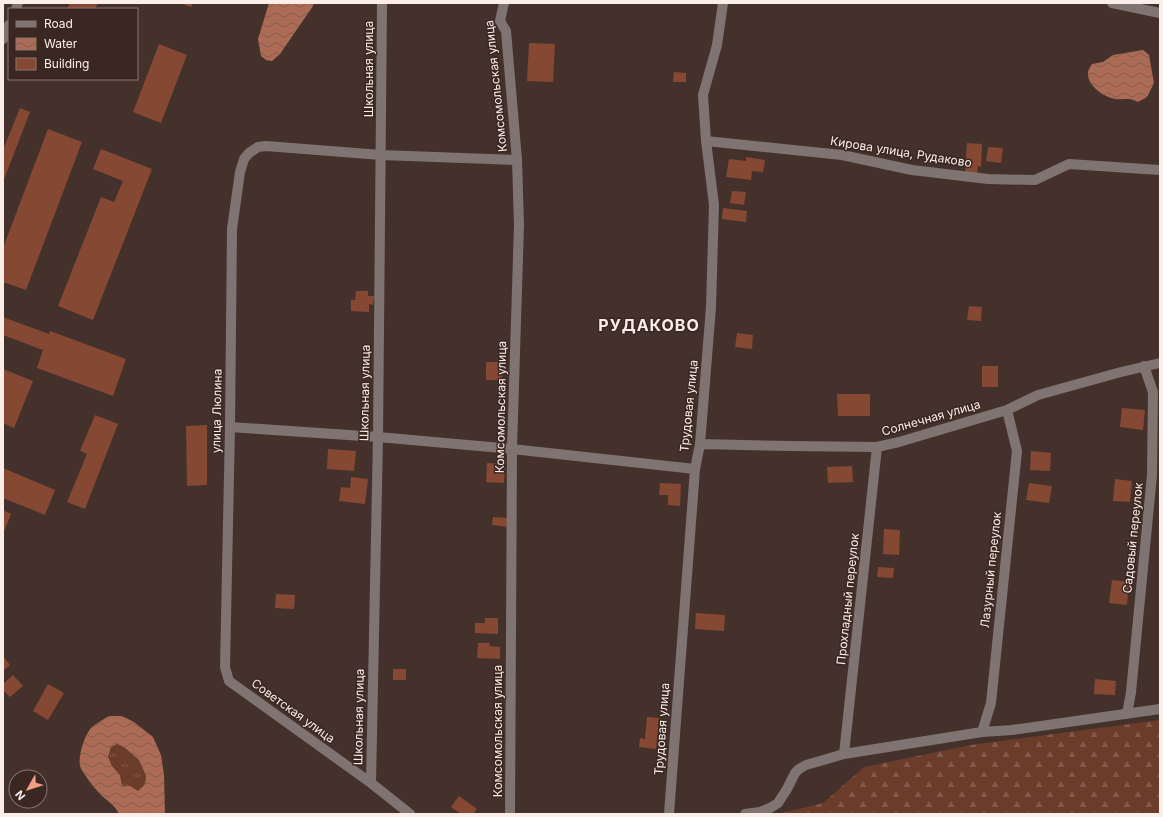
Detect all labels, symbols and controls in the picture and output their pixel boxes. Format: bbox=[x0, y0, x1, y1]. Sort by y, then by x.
legend bbox=[8, 8, 138, 80]
text: Road bbox=[44, 16, 73, 31]
street label: Комсомольская улица bbox=[481, 19, 510, 153]
street label: Школьная улица bbox=[361, 21, 376, 117]
text: Water bbox=[44, 36, 78, 51]
text: Building bbox=[44, 56, 89, 71]
street label: Кирова улица, Рудаково bbox=[829, 133, 973, 170]
district label: РУДАКОВО bbox=[598, 315, 700, 335]
street label: Комсомольская улица bbox=[492, 341, 509, 473]
street label: Школьная улица bbox=[356, 345, 373, 441]
street label: Трудовая улица bbox=[676, 359, 701, 453]
street label: улица Люлина bbox=[208, 369, 225, 453]
street label: Солнечная улица bbox=[880, 396, 982, 439]
street label: Садовый переулок bbox=[1119, 481, 1146, 594]
street label: Лазурный переулок bbox=[977, 511, 1004, 629]
street label: Прохладный переулок bbox=[833, 532, 862, 666]
street label: Комсомольская улица bbox=[490, 665, 505, 797]
street label: Школьная улица bbox=[350, 669, 367, 765]
street label: Советская улица bbox=[249, 675, 338, 746]
street label: Трудовая улица bbox=[651, 682, 672, 776]
north arrow bbox=[8, 769, 48, 809]
text: N bbox=[12, 788, 28, 803]

